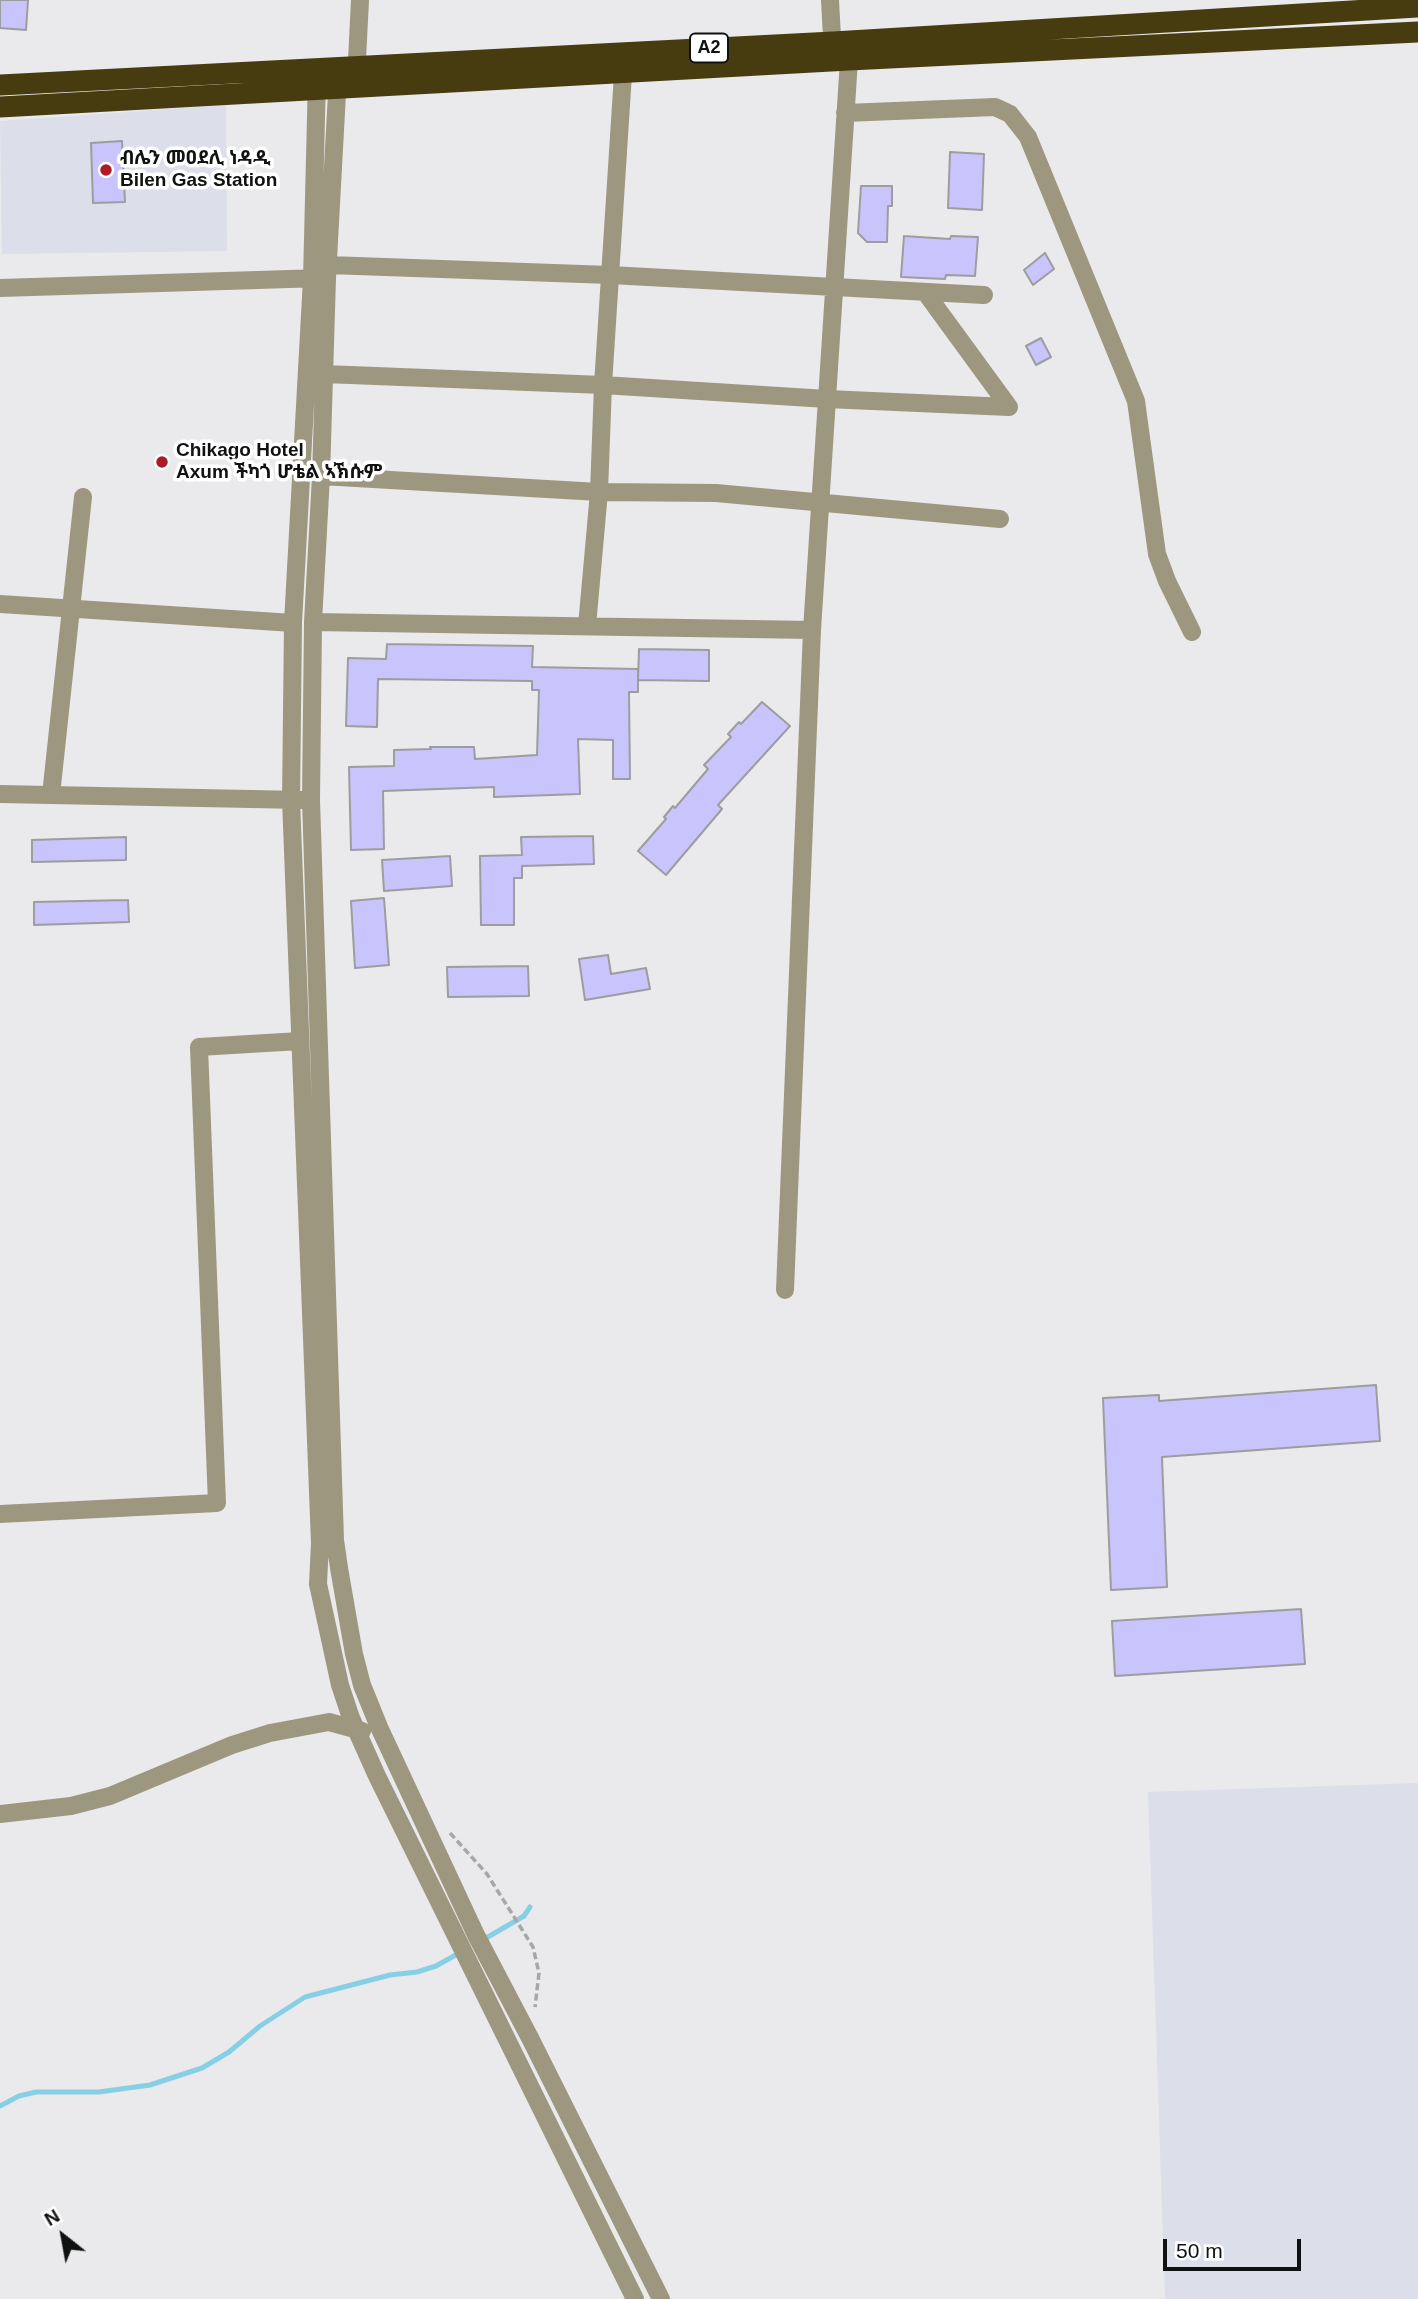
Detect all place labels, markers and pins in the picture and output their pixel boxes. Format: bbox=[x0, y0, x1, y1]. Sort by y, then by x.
place label: ብሌን መዐደሊ ነዳዲ Bilen Gas Station bbox=[120, 148, 277, 192]
marker: ብሌን መዐደሊ ነዳዲ Bilen Gas Station bbox=[98, 162, 114, 178]
place label: Chikago Hotel Axum ችካጎ ሆቴል ኣኽሱም bbox=[176, 440, 383, 484]
marker: Chikago Hotel Axum ችካጎ ሆቴል ኣኽሱም bbox=[154, 454, 170, 470]

